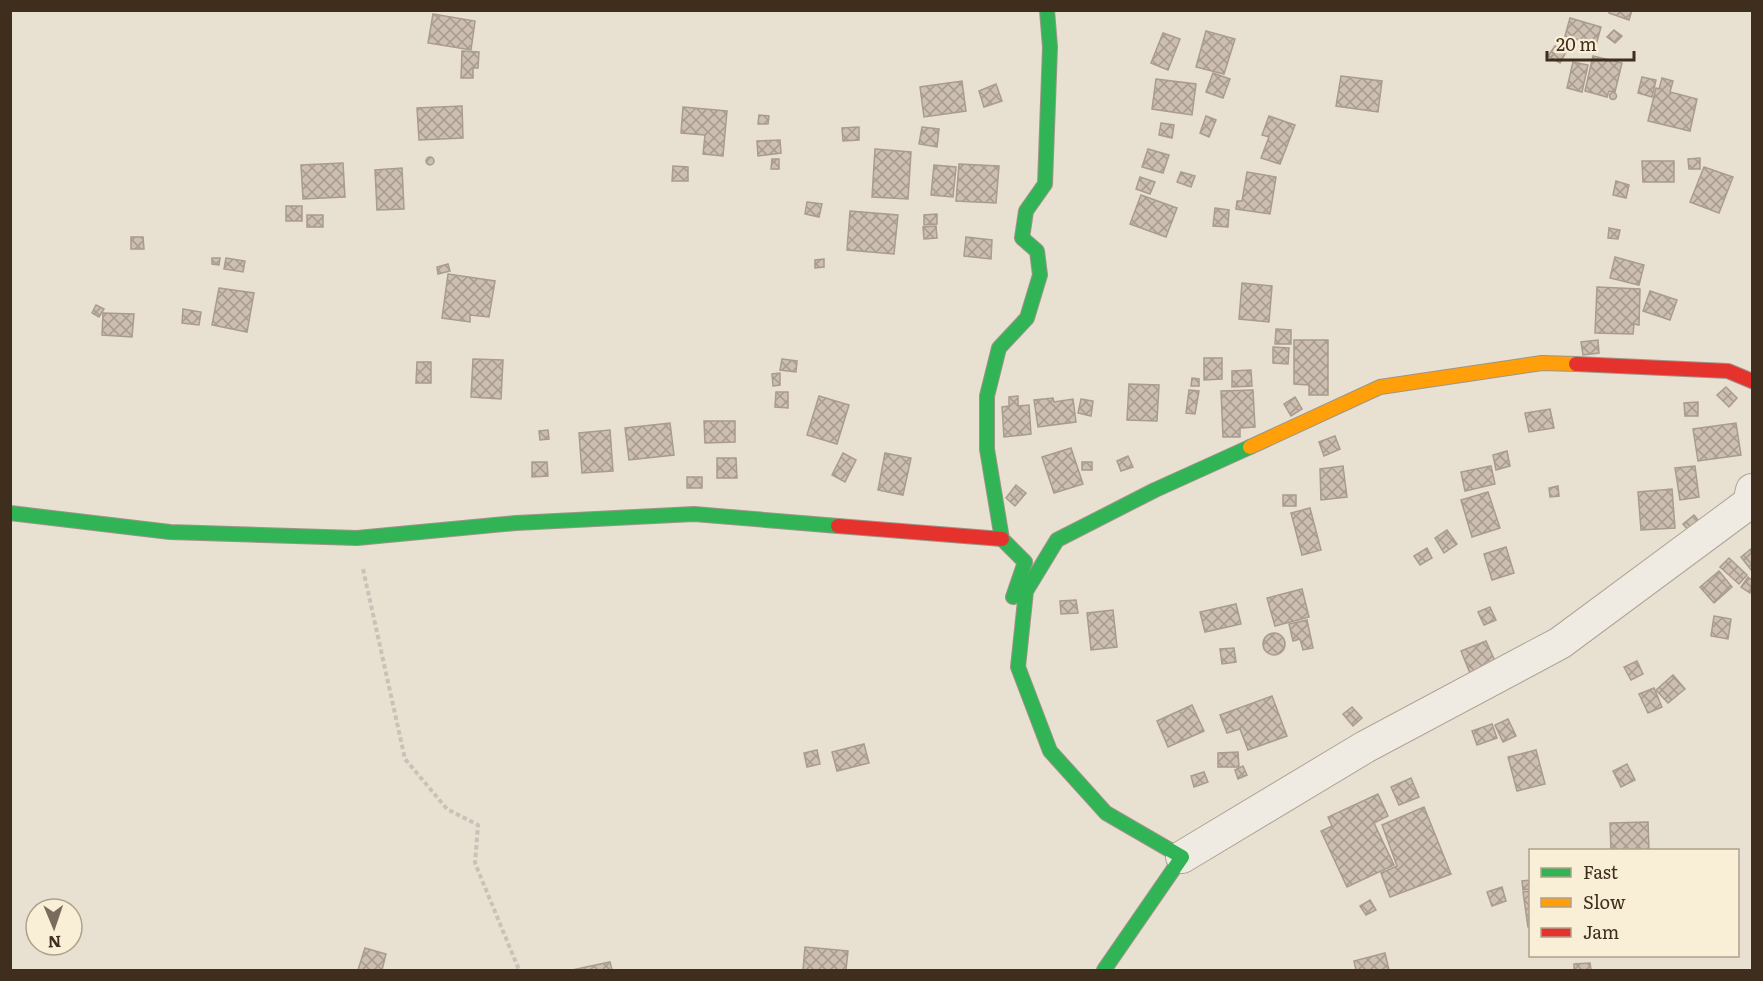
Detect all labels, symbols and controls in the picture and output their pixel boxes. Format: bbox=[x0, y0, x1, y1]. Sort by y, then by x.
scale bar bbox=[1547, 24, 1634, 62]
text: 20 m bbox=[1556, 30, 1597, 57]
legend bbox=[1529, 849, 1739, 957]
text: Fast bbox=[1583, 858, 1619, 885]
text: Slow bbox=[1583, 888, 1626, 915]
north arrow bbox=[24, 897, 84, 957]
text: Jam bbox=[1583, 918, 1619, 945]
text: N bbox=[47, 931, 62, 955]

